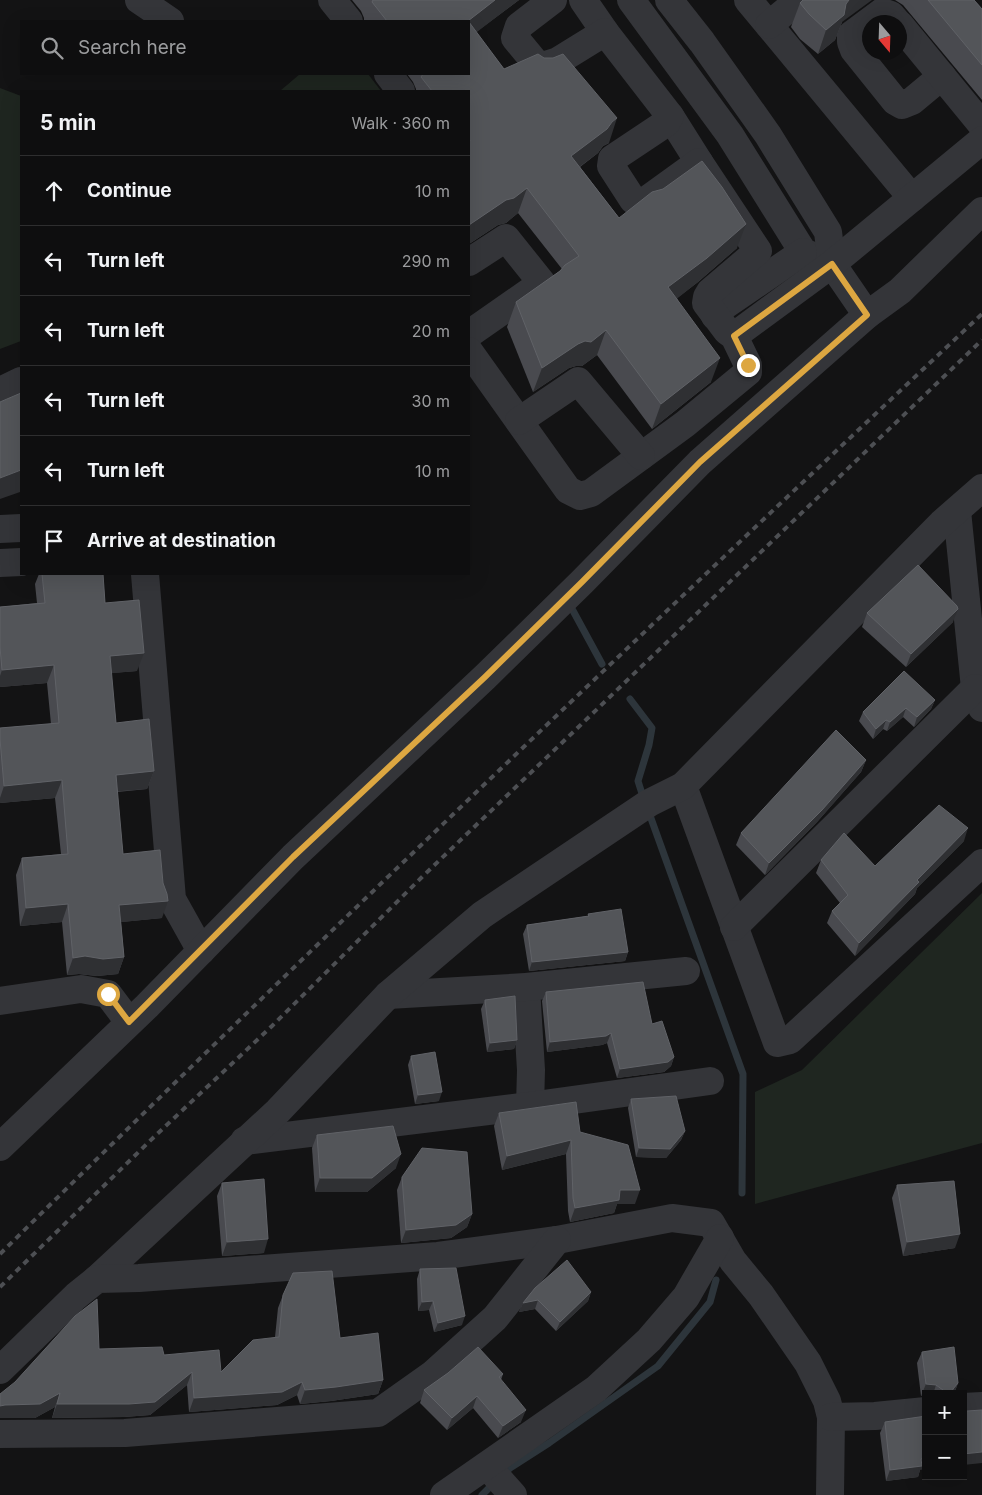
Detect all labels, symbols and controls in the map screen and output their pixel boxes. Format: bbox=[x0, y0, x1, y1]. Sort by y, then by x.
north arrow bbox=[862, 15, 907, 60]
search box bbox=[20, 20, 470, 75]
icon: search bbox=[38, 34, 66, 62]
text: Search here bbox=[78, 36, 187, 59]
text: 5 min bbox=[40, 110, 96, 135]
text: Walk · 360 m bbox=[351, 113, 450, 133]
icon: ahead bbox=[40, 177, 68, 205]
text: Continue bbox=[87, 179, 172, 202]
text: 10 m bbox=[415, 181, 450, 201]
icon: left bbox=[40, 247, 68, 275]
text: Turn left bbox=[87, 249, 165, 272]
text: 290 m bbox=[402, 251, 450, 271]
icon: left bbox=[40, 317, 68, 345]
text: Turn left bbox=[87, 319, 165, 342]
text: 20 m bbox=[412, 321, 450, 341]
route end bbox=[737, 354, 760, 377]
icon: left bbox=[40, 387, 68, 415]
text: Turn left bbox=[87, 389, 165, 412]
text: 30 m bbox=[412, 391, 450, 411]
icon: left bbox=[40, 457, 68, 485]
text: Turn left bbox=[87, 459, 165, 482]
text: 10 m bbox=[415, 461, 450, 481]
icon: arrive bbox=[40, 527, 68, 555]
text: Arrive at destination bbox=[87, 529, 276, 552]
route start bbox=[97, 983, 120, 1006]
map controls bbox=[922, 1390, 967, 1480]
button: + bbox=[922, 1390, 967, 1435]
button: − bbox=[922, 1435, 967, 1480]

